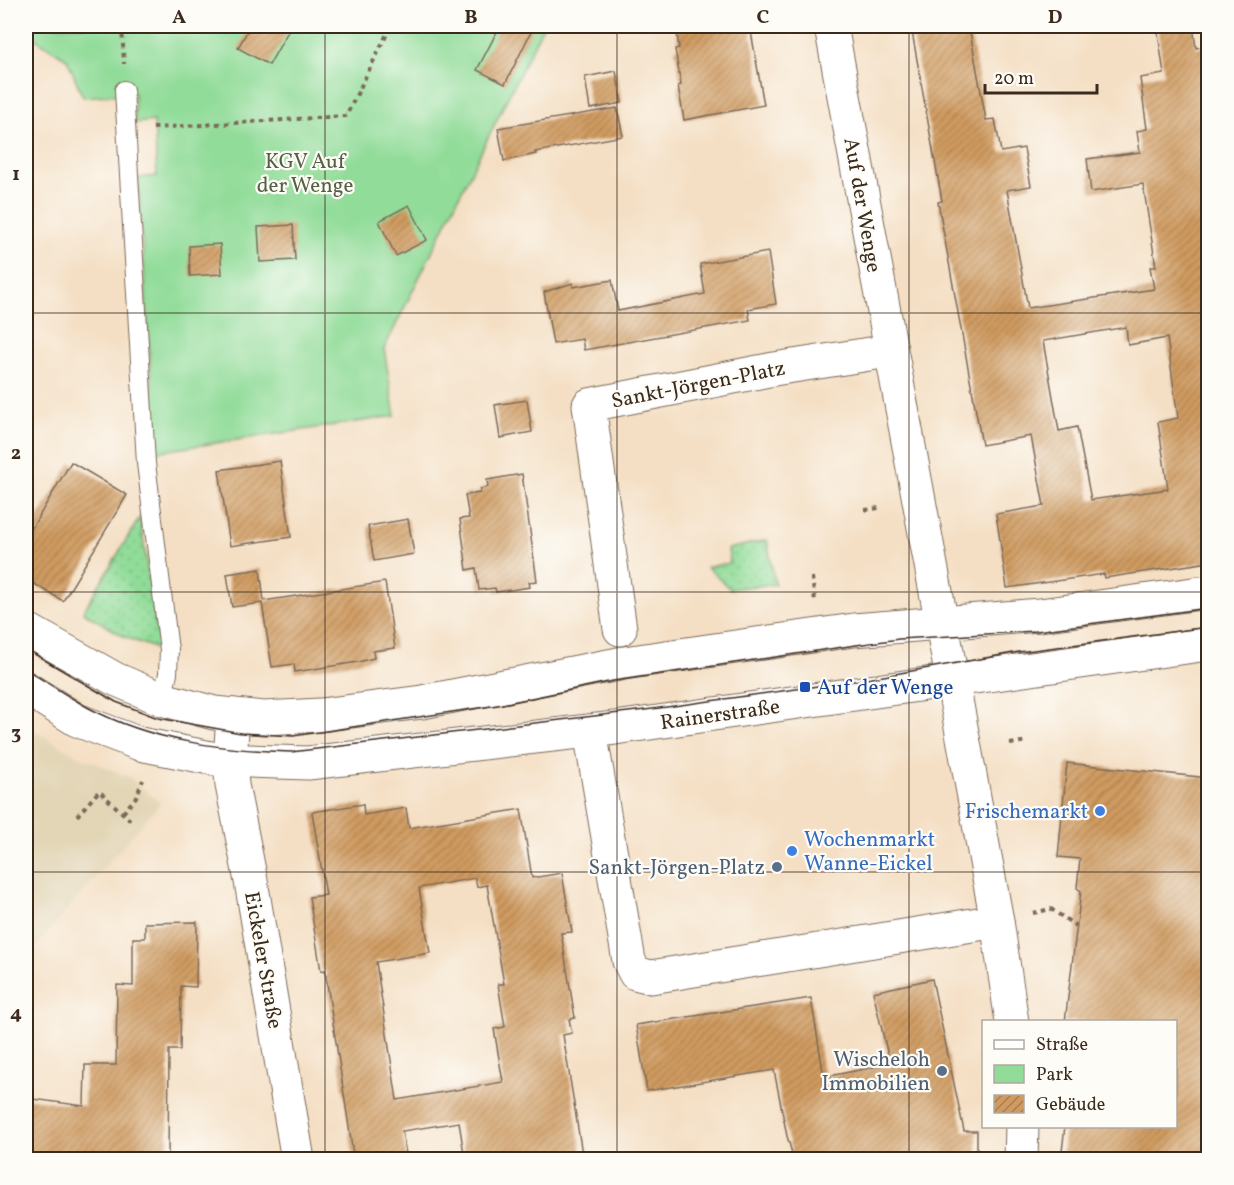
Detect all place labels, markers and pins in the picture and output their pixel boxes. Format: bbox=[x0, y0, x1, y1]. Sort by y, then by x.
place label: Auf der Wenge bbox=[817, 674, 953, 703]
marker: Auf der Wenge bbox=[798, 680, 812, 694]
place label: Frischemarkt bbox=[965, 798, 1088, 827]
marker: Frischemarkt bbox=[1093, 804, 1107, 818]
place label: Wochenmarkt Wanne-Eickel bbox=[804, 826, 935, 879]
marker: Wochenmarkt Wanne-Eickel bbox=[785, 844, 799, 858]
place label: Sankt-Jörgen-Platz bbox=[588, 854, 765, 883]
marker: Sankt-Jörgen-Platz bbox=[770, 860, 784, 874]
place label: Wischeloh Immobilien bbox=[822, 1046, 930, 1099]
marker: Wischeloh Immobilien bbox=[935, 1064, 949, 1078]

